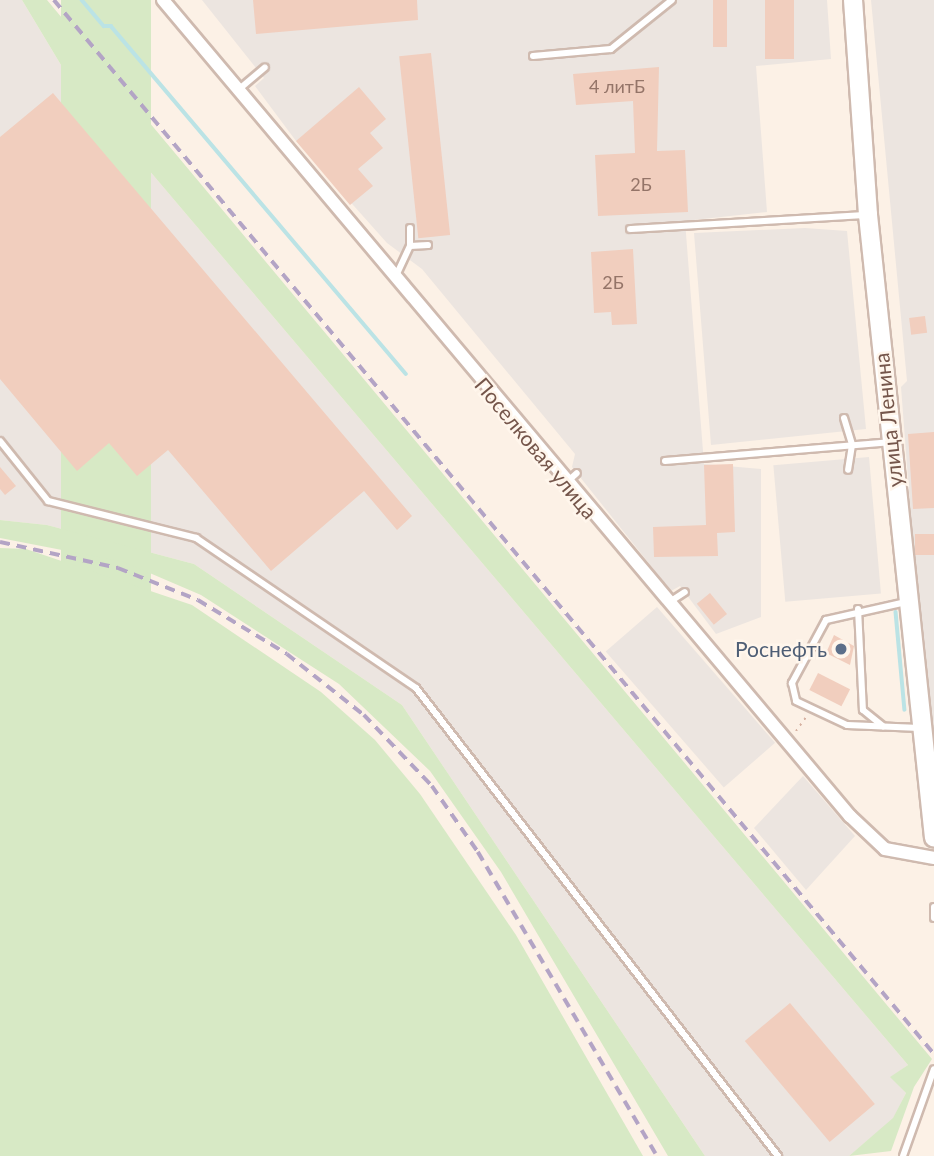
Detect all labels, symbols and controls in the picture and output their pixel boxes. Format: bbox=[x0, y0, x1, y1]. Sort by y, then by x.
house number: 4 литБ bbox=[589, 75, 645, 97]
house number: 2Б bbox=[630, 173, 652, 195]
house number: 2Б bbox=[602, 271, 624, 293]
street label: улица Ленина bbox=[868, 352, 908, 488]
street label: Поселковая улица bbox=[470, 372, 602, 524]
place label: Роснефть bbox=[735, 636, 827, 662]
marker: Роснефть bbox=[833, 641, 849, 657]

